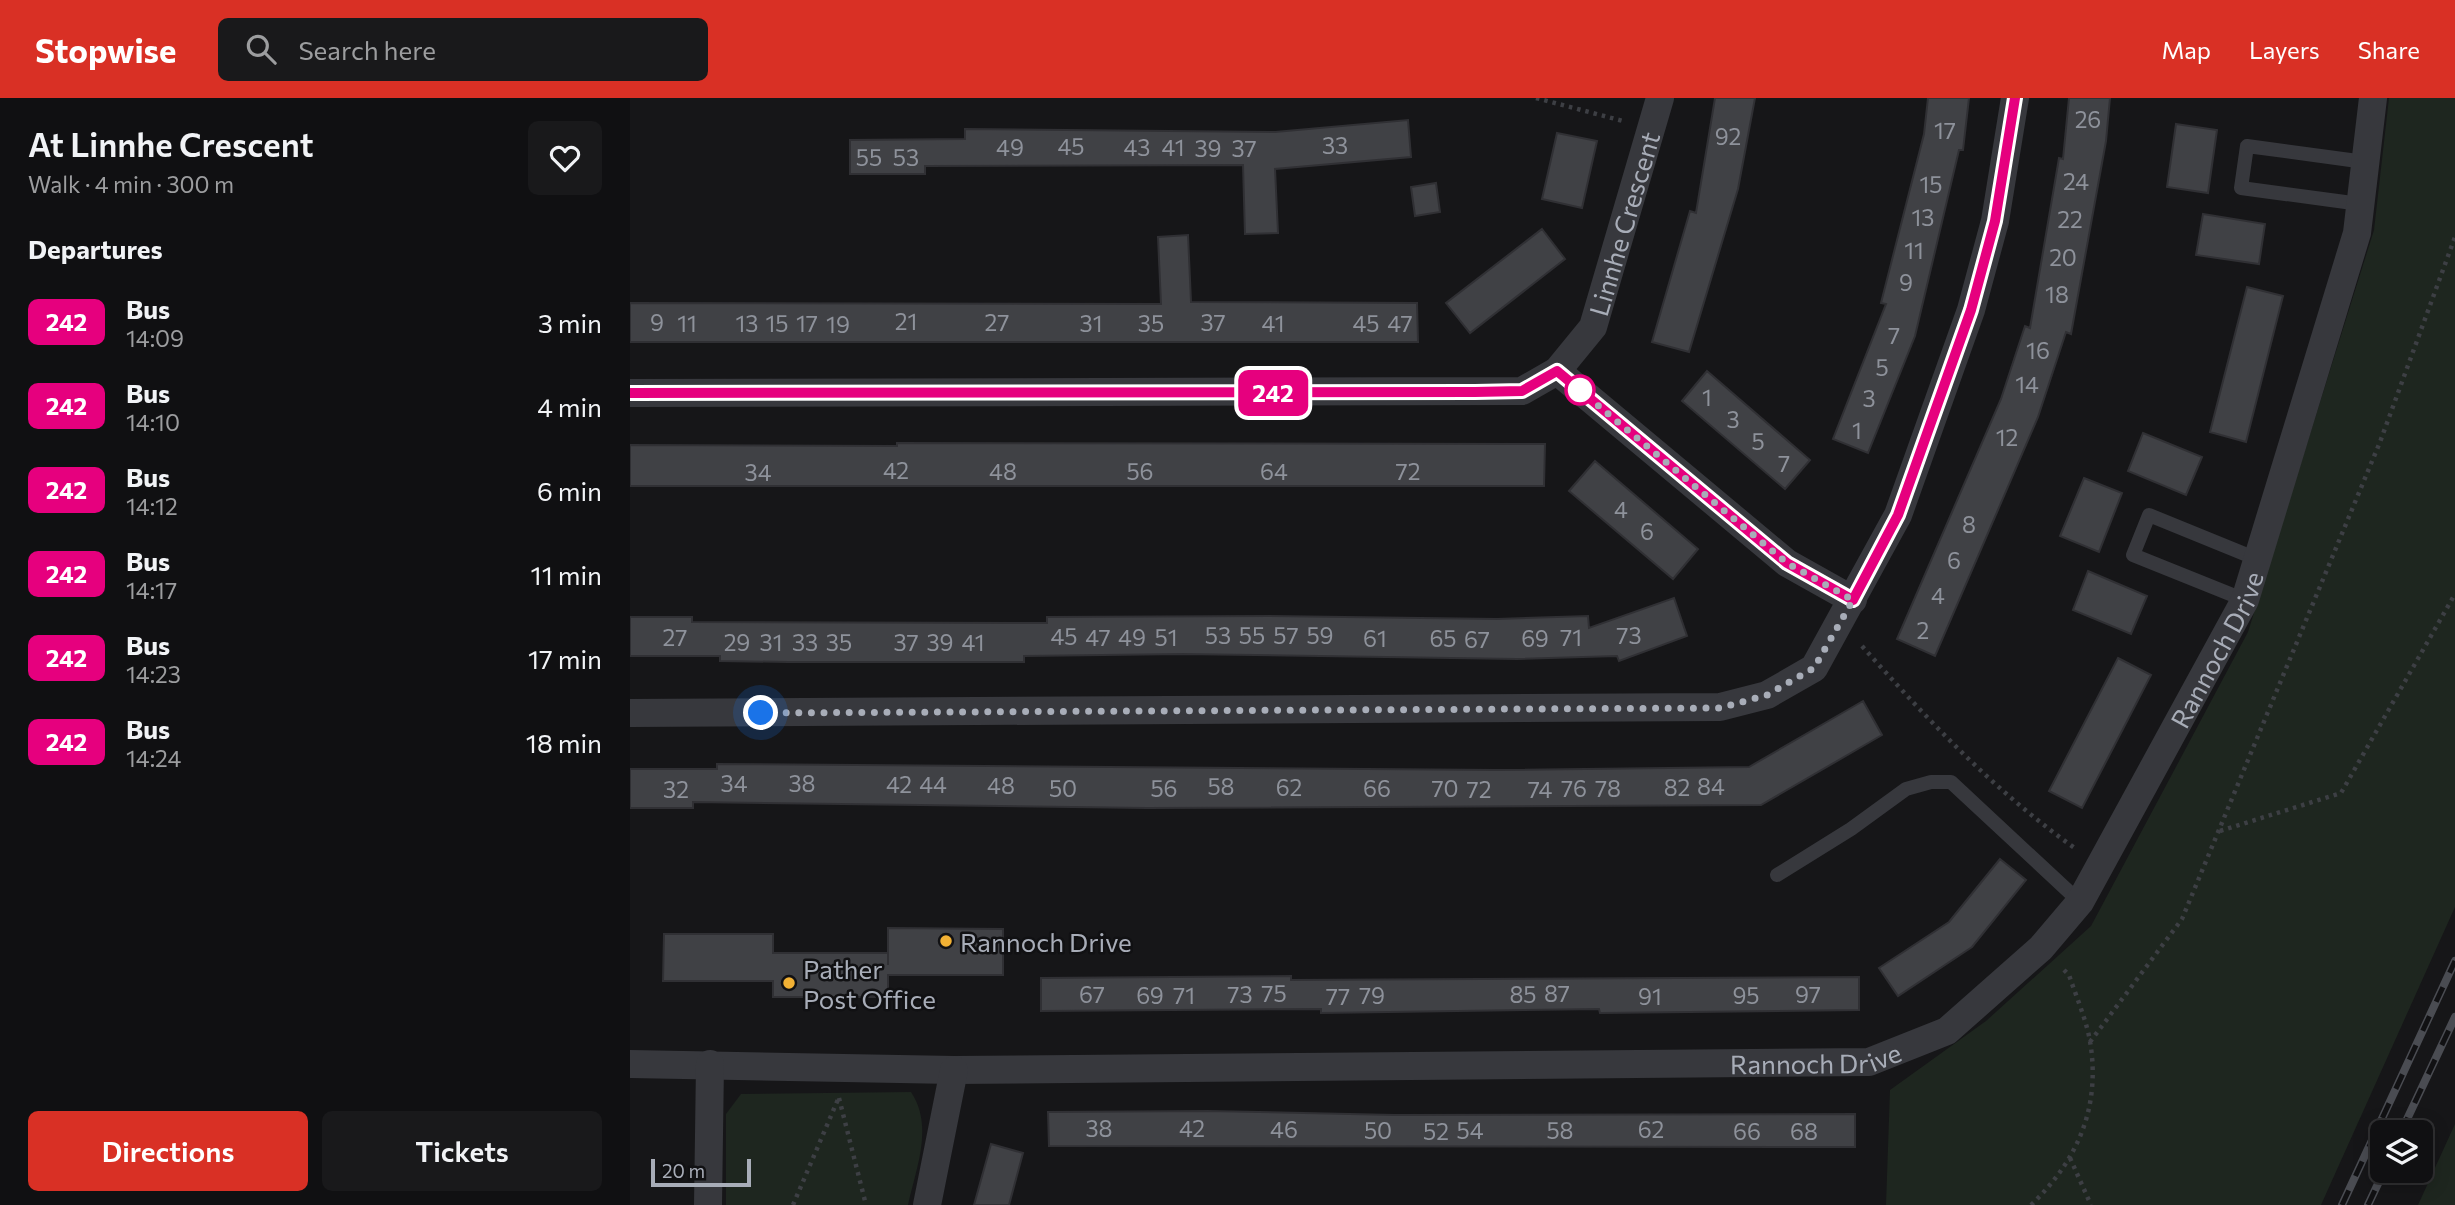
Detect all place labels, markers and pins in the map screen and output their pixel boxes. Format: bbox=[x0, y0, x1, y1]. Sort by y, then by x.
unlabelled marker bbox=[1565, 375, 1595, 405]
place label: Rannoch Drive bbox=[960, 926, 1132, 957]
marker: Rannoch Drive bbox=[938, 933, 954, 949]
place label: Pather Post Office bbox=[803, 953, 936, 1014]
marker: Pather Post Office bbox=[781, 975, 797, 991]

